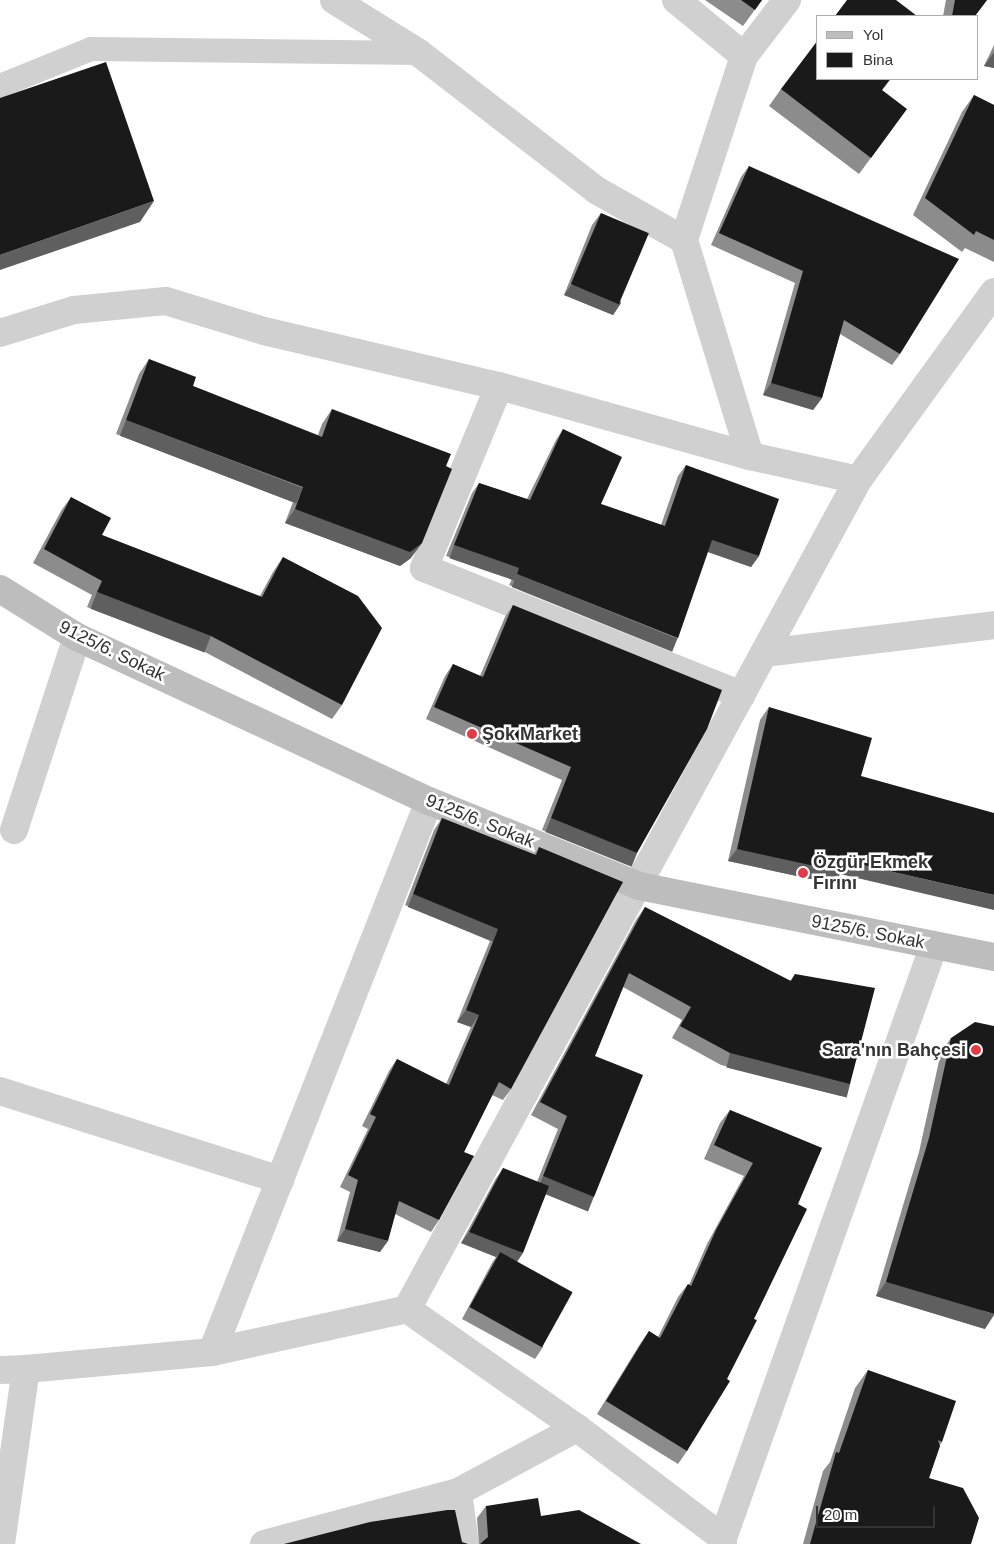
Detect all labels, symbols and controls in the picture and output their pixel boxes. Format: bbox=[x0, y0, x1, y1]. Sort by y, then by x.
legend bbox=[816, 15, 979, 80]
text: Yol bbox=[863, 26, 883, 43]
text: Bina bbox=[863, 51, 893, 68]
street label: 9125/6. Sokak bbox=[56, 616, 168, 686]
place label: Şok Market bbox=[482, 723, 578, 745]
marker: Şok Market bbox=[466, 728, 478, 740]
street label: 9125/6. Sokak bbox=[423, 789, 537, 853]
place label: Özgür Ekmek Fırını bbox=[813, 852, 928, 894]
marker: Özgür Ekmek Fırını bbox=[797, 867, 809, 879]
street label: 9125/6. Sokak bbox=[809, 910, 927, 954]
place label: Sara'nın Bahçesi bbox=[822, 1039, 966, 1061]
marker: Sara'nın Bahçesi bbox=[970, 1044, 982, 1056]
scale bar bbox=[819, 1496, 938, 1528]
text: 20 m bbox=[824, 1506, 857, 1523]

